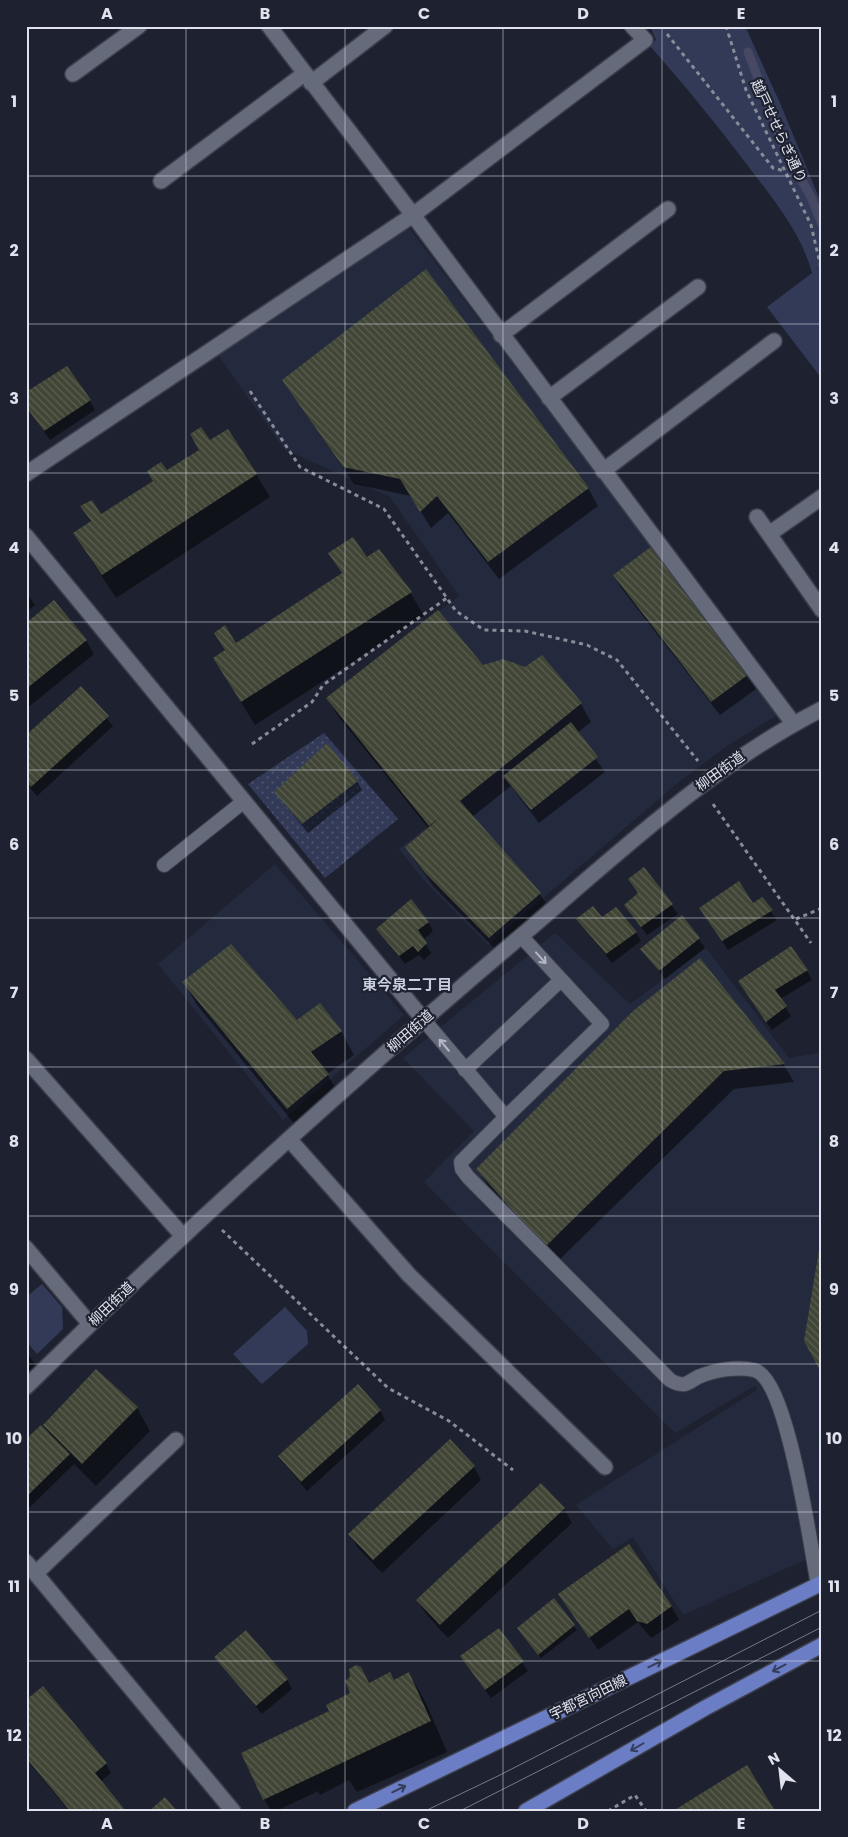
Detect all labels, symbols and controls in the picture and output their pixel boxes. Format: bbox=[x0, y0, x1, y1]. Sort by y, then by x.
text: A bbox=[101, 2, 113, 25]
text: B bbox=[260, 2, 270, 25]
text: C bbox=[418, 2, 430, 25]
text: D bbox=[577, 2, 589, 25]
text: E bbox=[737, 2, 745, 25]
street label: 越戸せせらぎ通り bbox=[746, 76, 812, 186]
text: 1 bbox=[11, 90, 17, 113]
text: 1 bbox=[831, 90, 837, 113]
text: 2 bbox=[9, 239, 19, 262]
text: 2 bbox=[829, 239, 839, 262]
text: 3 bbox=[9, 387, 19, 410]
text: 3 bbox=[829, 387, 839, 410]
text: 4 bbox=[9, 536, 20, 559]
text: 4 bbox=[829, 536, 840, 559]
text: 5 bbox=[9, 684, 19, 707]
text: 5 bbox=[829, 684, 839, 707]
street label: 柳田街道 bbox=[691, 746, 749, 796]
text: 6 bbox=[9, 833, 19, 856]
text: 6 bbox=[829, 833, 839, 856]
one-way arrow bbox=[535, 951, 547, 964]
district label: 東今泉二丁目 bbox=[362, 974, 452, 995]
text: 7 bbox=[10, 981, 19, 1004]
text: 7 bbox=[830, 981, 839, 1004]
street label: 柳田街道 bbox=[382, 1005, 438, 1057]
one-way arrow bbox=[439, 1039, 450, 1052]
text: 8 bbox=[9, 1130, 19, 1153]
text: 8 bbox=[829, 1130, 839, 1153]
street label: 柳田街道 bbox=[84, 1277, 138, 1331]
text: 9 bbox=[9, 1278, 19, 1301]
text: 9 bbox=[829, 1278, 839, 1301]
text: 10 bbox=[6, 1427, 22, 1450]
text: 10 bbox=[826, 1427, 842, 1450]
text: 11 bbox=[8, 1575, 20, 1598]
text: 11 bbox=[828, 1575, 840, 1598]
one-way arrow bbox=[647, 1659, 662, 1669]
one-way arrow bbox=[772, 1664, 787, 1673]
street label: 宇都宮向田線 bbox=[546, 1670, 630, 1724]
text: 12 bbox=[6, 1724, 22, 1747]
text: 12 bbox=[826, 1724, 842, 1747]
one-way arrow bbox=[630, 1743, 645, 1753]
north arrow bbox=[756, 1744, 806, 1794]
text: N bbox=[765, 1747, 783, 1770]
one-way arrow bbox=[391, 1784, 406, 1794]
text: A bbox=[101, 1812, 113, 1835]
text: B bbox=[260, 1812, 270, 1835]
text: C bbox=[418, 1812, 430, 1835]
text: D bbox=[577, 1812, 589, 1835]
text: E bbox=[737, 1812, 745, 1835]

